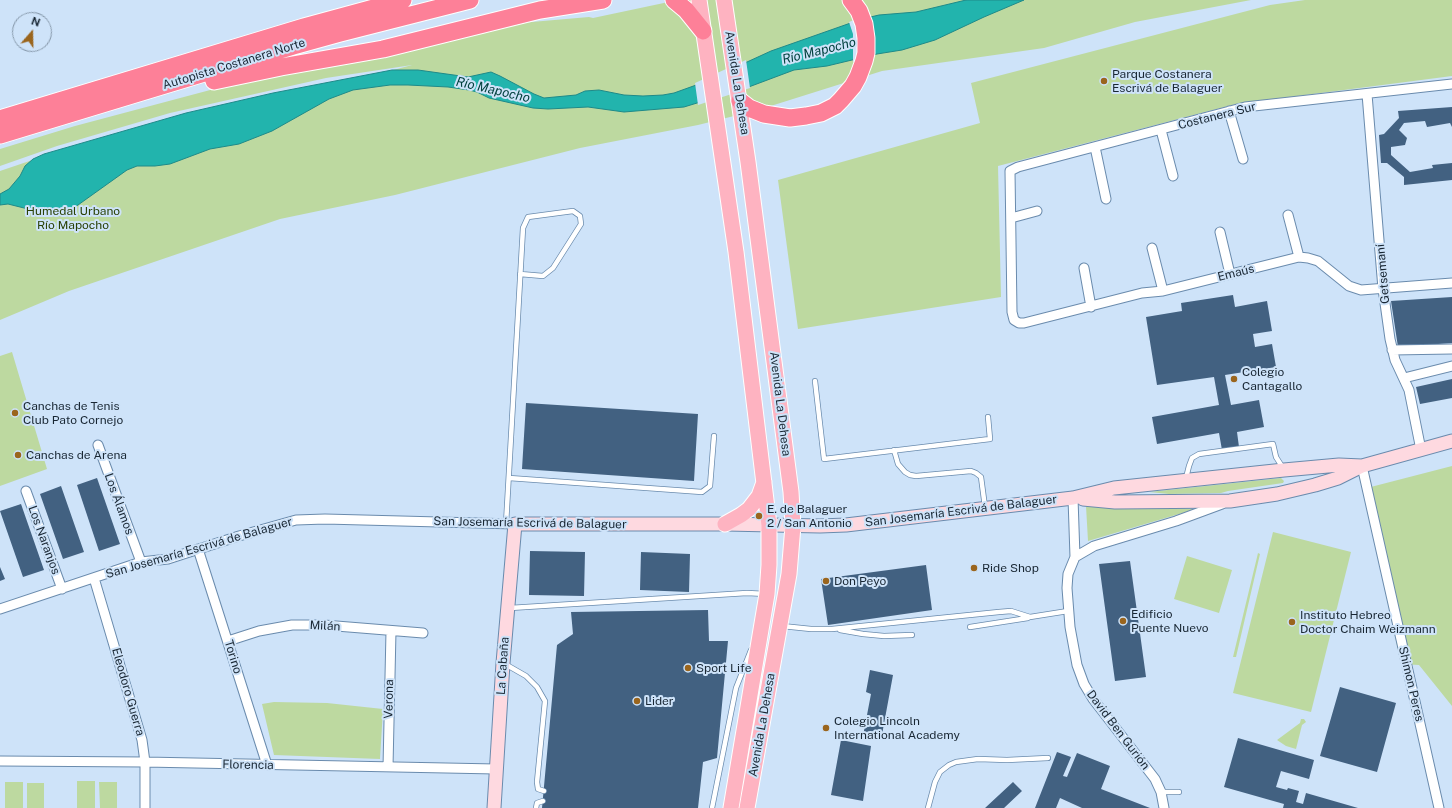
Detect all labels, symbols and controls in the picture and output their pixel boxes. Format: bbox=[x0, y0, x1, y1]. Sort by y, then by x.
north arrow bbox=[12, 12, 52, 52]
text: N bbox=[30, 15, 42, 29]
street label: Avenida La Dehesa bbox=[722, 30, 752, 136]
water label: Río Mapocho bbox=[781, 34, 857, 68]
street label: Autopista Costanera Norte bbox=[161, 35, 307, 93]
place label: Parque Costanera Escrivá de Balaguer bbox=[1112, 67, 1222, 95]
water label: Río Mapocho bbox=[454, 74, 532, 106]
marker: Parque Costanera Escrivá de Balaguer bbox=[1099, 76, 1109, 86]
street label: Costanera Sur bbox=[1177, 99, 1257, 133]
park label: Humedal Urbano Río Mapocho bbox=[26, 204, 120, 232]
street label: Getsemaní bbox=[1373, 244, 1393, 304]
street label: Emaús bbox=[1216, 261, 1256, 285]
street label: Avenida La Dehesa bbox=[766, 351, 794, 457]
place label: Colegio Cantagallo bbox=[1242, 365, 1302, 393]
marker: Colegio Cantagallo bbox=[1229, 374, 1239, 384]
place label: Canchas de Tenis Club Pato Cornejo bbox=[23, 399, 123, 427]
marker: Canchas de Tenis Club Pato Cornejo bbox=[10, 408, 20, 418]
place label: Canchas de Arena bbox=[26, 448, 127, 462]
marker: Canchas de Arena bbox=[13, 450, 23, 460]
street label: Los Álamos bbox=[101, 471, 137, 537]
street label: San Josemaría Escrivá de Balaguer bbox=[864, 492, 1058, 530]
place label: E. de Balaguer 2 / San Antonio bbox=[767, 502, 852, 530]
street label: Los Naranjos bbox=[25, 504, 63, 576]
marker: E. de Balaguer 2 / San Antonio bbox=[754, 511, 764, 521]
street label: San Josemaría Escrivá de Balaguer bbox=[104, 514, 294, 582]
street label: San Josemaría Escrivá de Balaguer bbox=[433, 514, 627, 532]
place label: Ride Shop bbox=[982, 561, 1039, 575]
marker: Ride Shop bbox=[969, 563, 979, 573]
place label: Don Peyo bbox=[834, 574, 886, 588]
marker: Don Peyo bbox=[821, 576, 831, 586]
place label: Edificio Puente Nuevo bbox=[1131, 607, 1209, 635]
place label: Instituto Hebreo Doctor Chaim Weizmann bbox=[1300, 608, 1436, 636]
marker: Edificio Puente Nuevo bbox=[1118, 616, 1128, 626]
marker: Instituto Hebreo Doctor Chaim Weizmann bbox=[1287, 617, 1297, 627]
street label: Milán bbox=[309, 618, 341, 634]
street label: La Cabaña bbox=[494, 636, 512, 696]
street label: Torino bbox=[221, 638, 245, 676]
street label: Shimon Peres bbox=[1395, 645, 1427, 723]
street label: Eleodoro Guerra bbox=[109, 646, 147, 738]
place label: Sport Life bbox=[696, 661, 751, 675]
marker: Sport Life bbox=[683, 663, 693, 673]
street label: Avenida La Dehesa bbox=[746, 672, 778, 778]
street label: Verona bbox=[381, 679, 397, 719]
street label: David Ben Gurión bbox=[1083, 687, 1153, 773]
place label: Lider bbox=[645, 694, 674, 708]
marker: Lider bbox=[632, 696, 642, 706]
place label: Colegio Lincoln International Academy bbox=[834, 714, 960, 742]
marker: Colegio Lincoln International Academy bbox=[821, 723, 831, 733]
street label: Florencia bbox=[222, 757, 274, 773]

